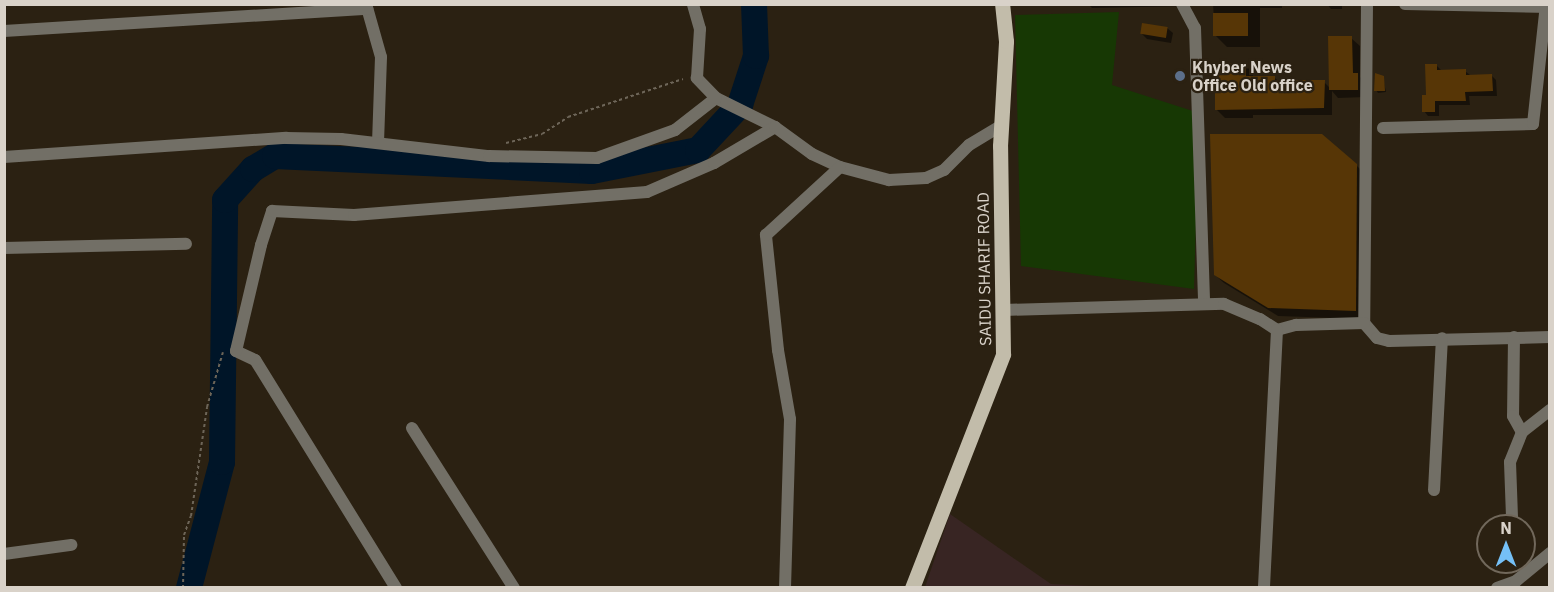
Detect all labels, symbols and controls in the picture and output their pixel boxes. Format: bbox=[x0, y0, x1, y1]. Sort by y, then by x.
place label: Khyber News Office Old office bbox=[1192, 57, 1313, 95]
marker: Khyber News Office Old office bbox=[1173, 69, 1187, 83]
street label: SAIDU SHARIF ROAD bbox=[973, 192, 995, 346]
north arrow bbox=[1476, 514, 1536, 574]
text: N bbox=[1500, 518, 1512, 538]

